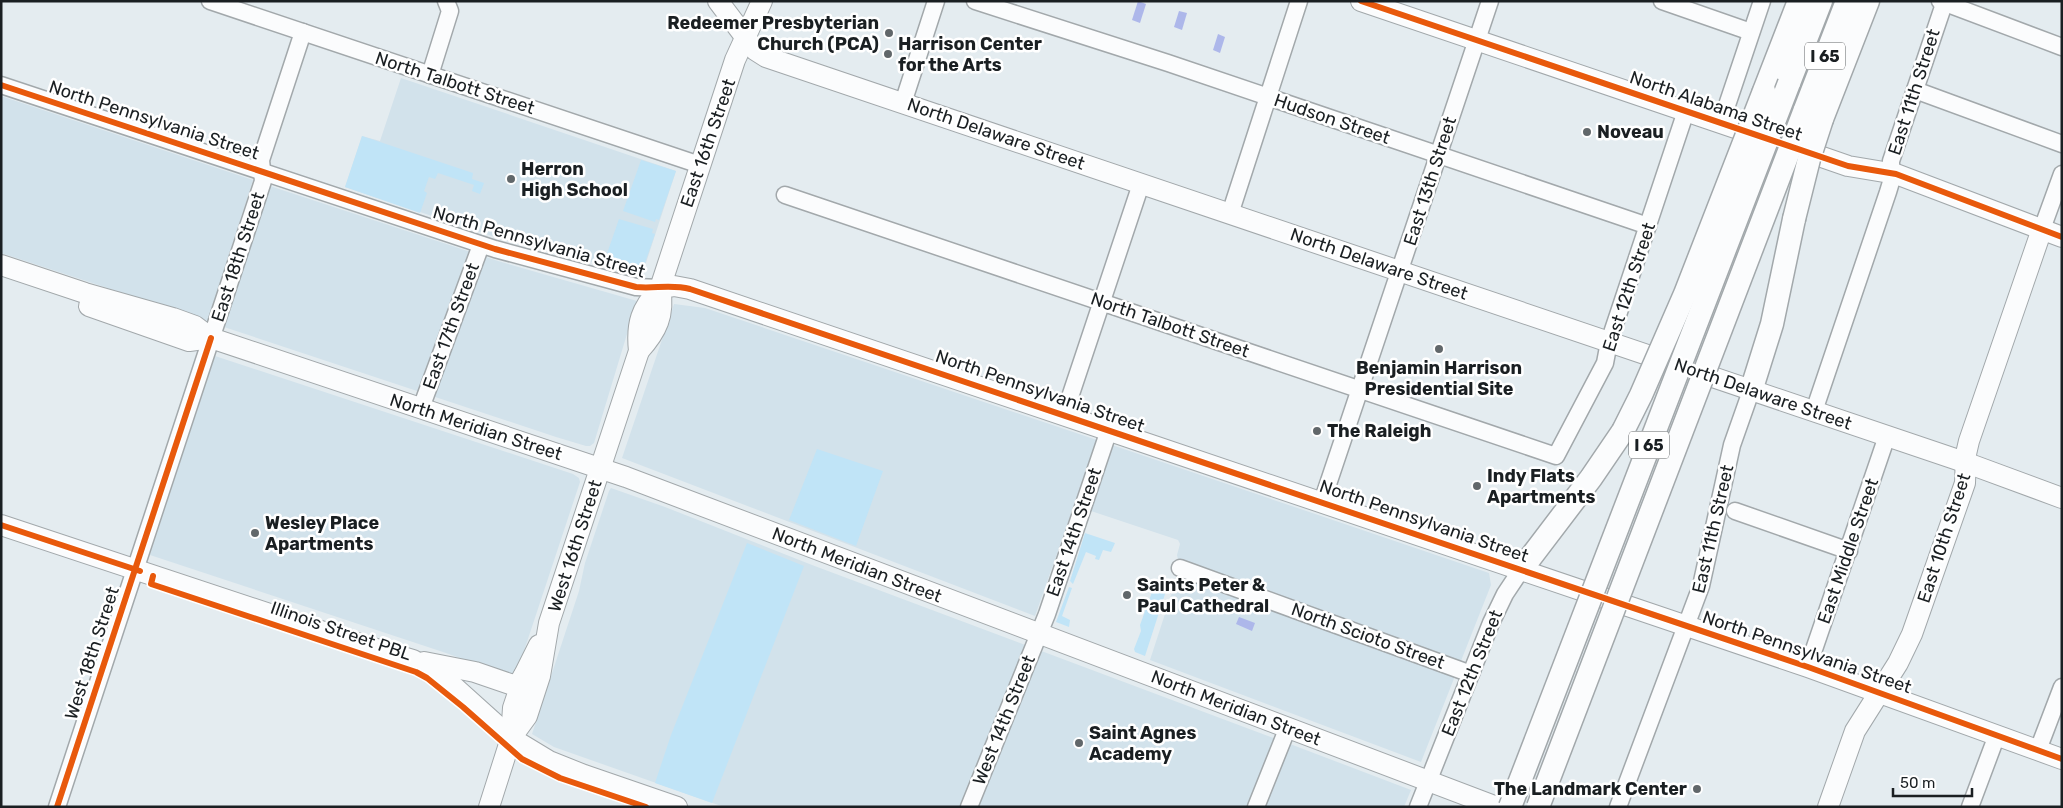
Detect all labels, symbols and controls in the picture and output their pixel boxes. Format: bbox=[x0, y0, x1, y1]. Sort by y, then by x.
place label: Redeemer Presbyterian Church (PCA) bbox=[667, 12, 879, 55]
street label: East 11th Street bbox=[1883, 26, 1945, 158]
marker: Redeemer Presbyterian Church (PCA) bbox=[883, 27, 895, 39]
place label: Harrison Center for the Arts bbox=[898, 33, 1042, 76]
road number: I 65 bbox=[1805, 42, 1845, 70]
street label: North Talbott Street bbox=[373, 47, 537, 119]
marker: Harrison Center for the Arts bbox=[882, 48, 894, 60]
street label: North Alabama Street bbox=[1627, 66, 1805, 146]
street label: North Pennsylvania Street bbox=[46, 76, 262, 164]
street label: East 16th Street bbox=[676, 76, 740, 210]
street label: Hudson Street bbox=[1271, 89, 1393, 149]
street label: North Delaware Street bbox=[904, 93, 1088, 175]
street label: East 13th Street bbox=[1399, 114, 1461, 248]
place label: Noveau bbox=[1597, 121, 1664, 143]
marker: Noveau bbox=[1581, 126, 1593, 138]
place label: Herron High School bbox=[521, 158, 628, 201]
marker: Herron High School bbox=[505, 173, 517, 185]
street label: East 18th Street bbox=[207, 189, 269, 325]
street label: North Pennsylvania Street bbox=[430, 201, 648, 283]
street label: East 12th Street bbox=[1598, 220, 1660, 354]
street label: North Delaware Street bbox=[1287, 223, 1471, 305]
street label: East 17th Street bbox=[418, 260, 484, 392]
street label: North Talbott Street bbox=[1088, 288, 1252, 362]
marker: Benjamin Harrison Presidential Site bbox=[1433, 343, 1445, 355]
street label: North Pennsylvania Street bbox=[933, 345, 1147, 437]
street label: North Delaware Street bbox=[1671, 353, 1855, 435]
place label: Benjamin Harrison Presidential Site bbox=[1356, 357, 1522, 400]
street label: North Meridian Street bbox=[387, 389, 565, 465]
place label: The Raleigh bbox=[1327, 420, 1431, 442]
marker: The Raleigh bbox=[1311, 425, 1323, 437]
road number: I 65 bbox=[1629, 432, 1669, 458]
street label: East 11th Street bbox=[1688, 463, 1738, 595]
street label: East 14th Street bbox=[1042, 465, 1106, 599]
place label: Indy Flats Apartments bbox=[1487, 465, 1596, 508]
street label: East 10th Street bbox=[1913, 470, 1975, 606]
street label: North Pennsylvania Street bbox=[1317, 475, 1531, 567]
street label: East Middle Street bbox=[1813, 475, 1883, 627]
street label: West 16th Street bbox=[543, 477, 607, 615]
marker: Indy Flats Apartments bbox=[1471, 480, 1483, 492]
place label: Wesley Place Apartments bbox=[265, 512, 379, 555]
street label: North Meridian Street bbox=[769, 522, 945, 608]
marker: Wesley Place Apartments bbox=[249, 527, 261, 539]
place label: Saints Peter & Paul Cathedral bbox=[1137, 574, 1269, 617]
street label: West 18th Street bbox=[60, 584, 124, 722]
marker: Saints Peter & Paul Cathedral bbox=[1121, 589, 1133, 601]
street label: Illinois Street PBL bbox=[268, 597, 414, 665]
street label: North Scioto Street bbox=[1288, 598, 1448, 674]
street label: North Pennsylvania Street bbox=[1700, 606, 1914, 698]
street label: East 12th Street bbox=[1437, 607, 1507, 739]
street label: West 14th Street bbox=[968, 652, 1040, 788]
street label: North Meridian Street bbox=[1148, 665, 1324, 751]
place label: Saint Agnes Academy bbox=[1089, 722, 1196, 765]
marker: Saint Agnes Academy bbox=[1073, 737, 1085, 749]
scale bar bbox=[1893, 766, 1972, 798]
text: 50 m bbox=[1900, 774, 1935, 792]
place label: The Landmark Center bbox=[1494, 778, 1687, 800]
marker: The Landmark Center bbox=[1691, 783, 1703, 795]

